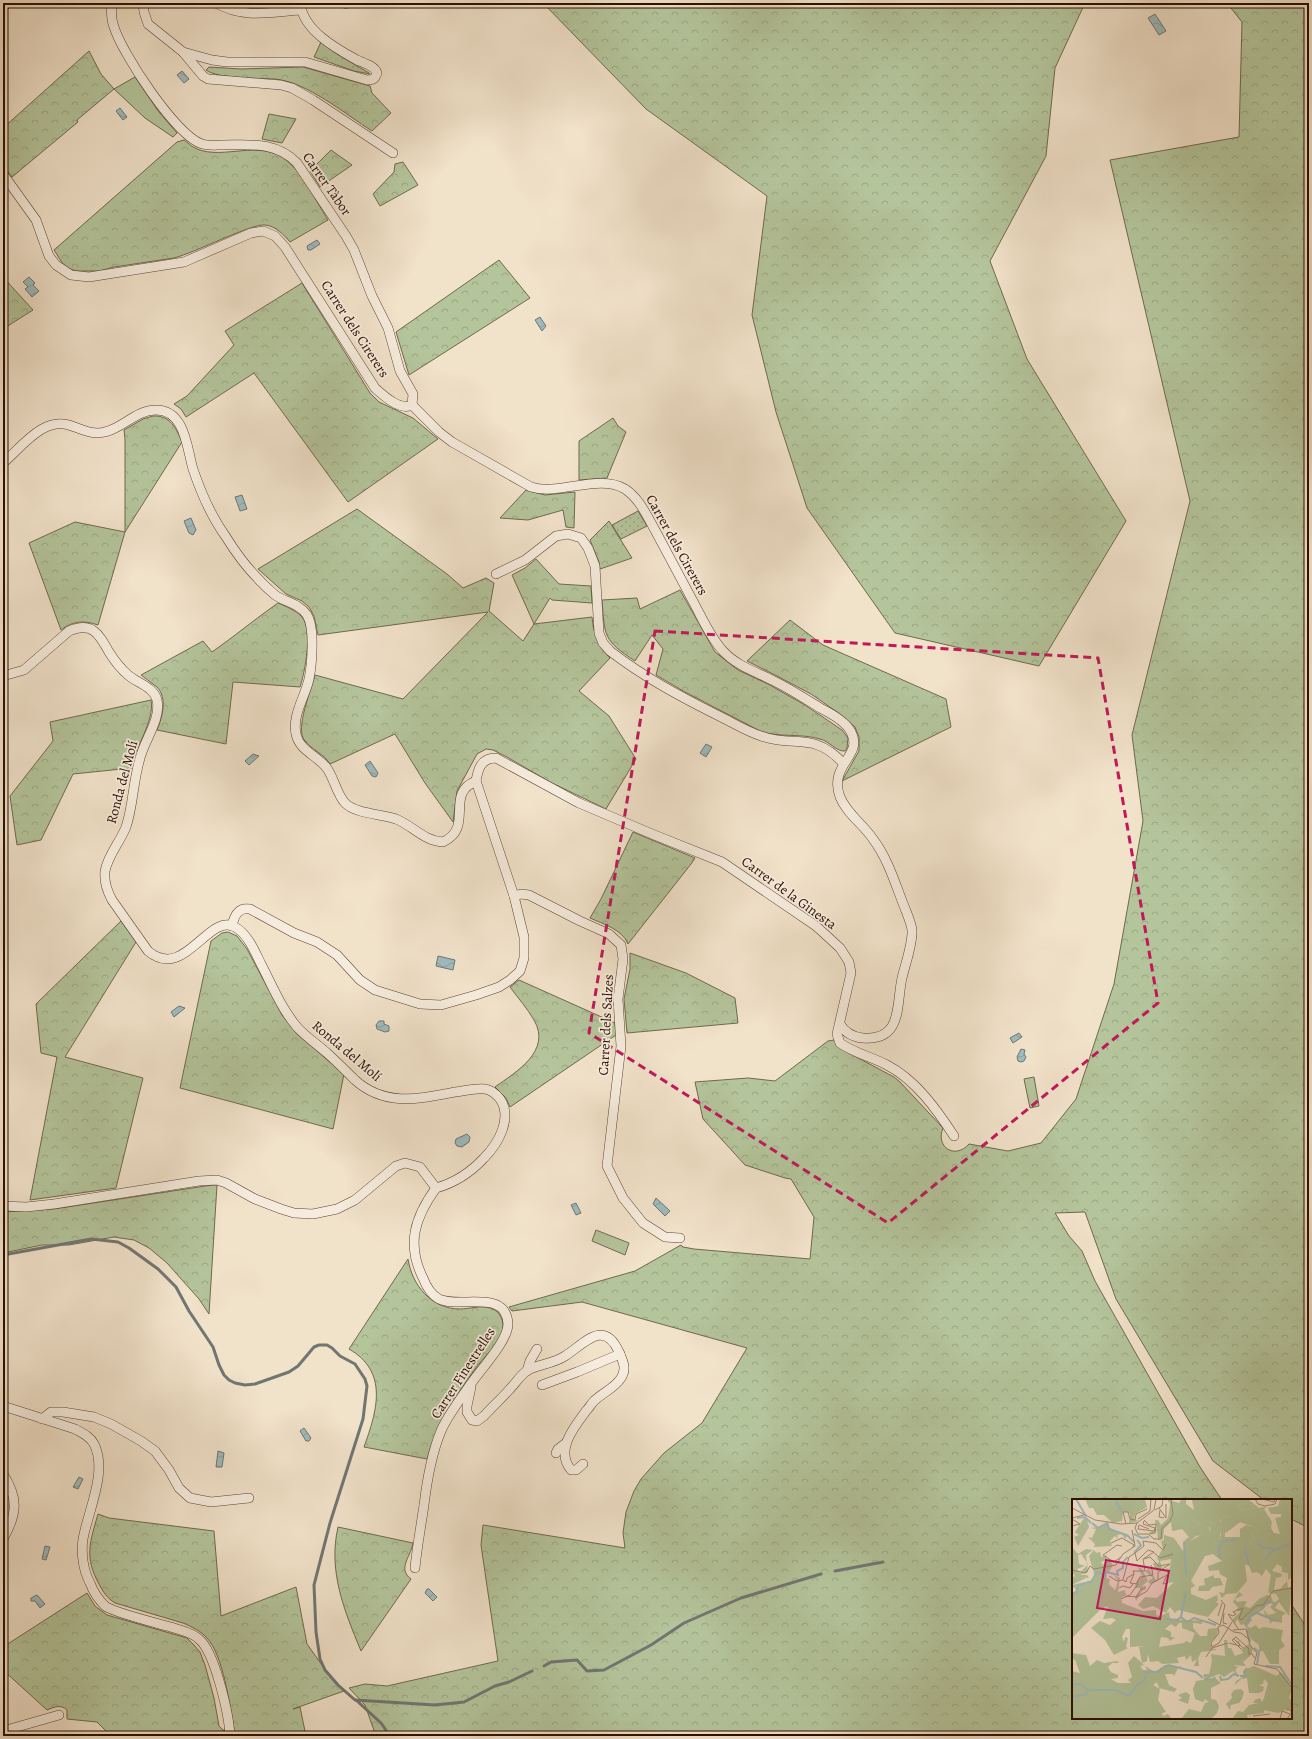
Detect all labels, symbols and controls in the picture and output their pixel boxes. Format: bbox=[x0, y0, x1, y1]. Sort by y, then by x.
street label: Carrer Tàbor bbox=[298, 149, 356, 220]
street label: Carrer dels Cirerers bbox=[316, 277, 394, 381]
street label: Carrer dels Cirerers bbox=[641, 491, 713, 599]
street label: Ronda del Molí bbox=[102, 738, 142, 826]
street label: Carrer de la Ginesta bbox=[738, 852, 841, 934]
street label: Carrer dels Salzes bbox=[594, 974, 618, 1076]
street label: Ronda del Molí bbox=[308, 1016, 386, 1086]
street label: Carrer Finestrelles bbox=[426, 1324, 500, 1422]
inset map bbox=[1072, 1499, 1292, 1719]

